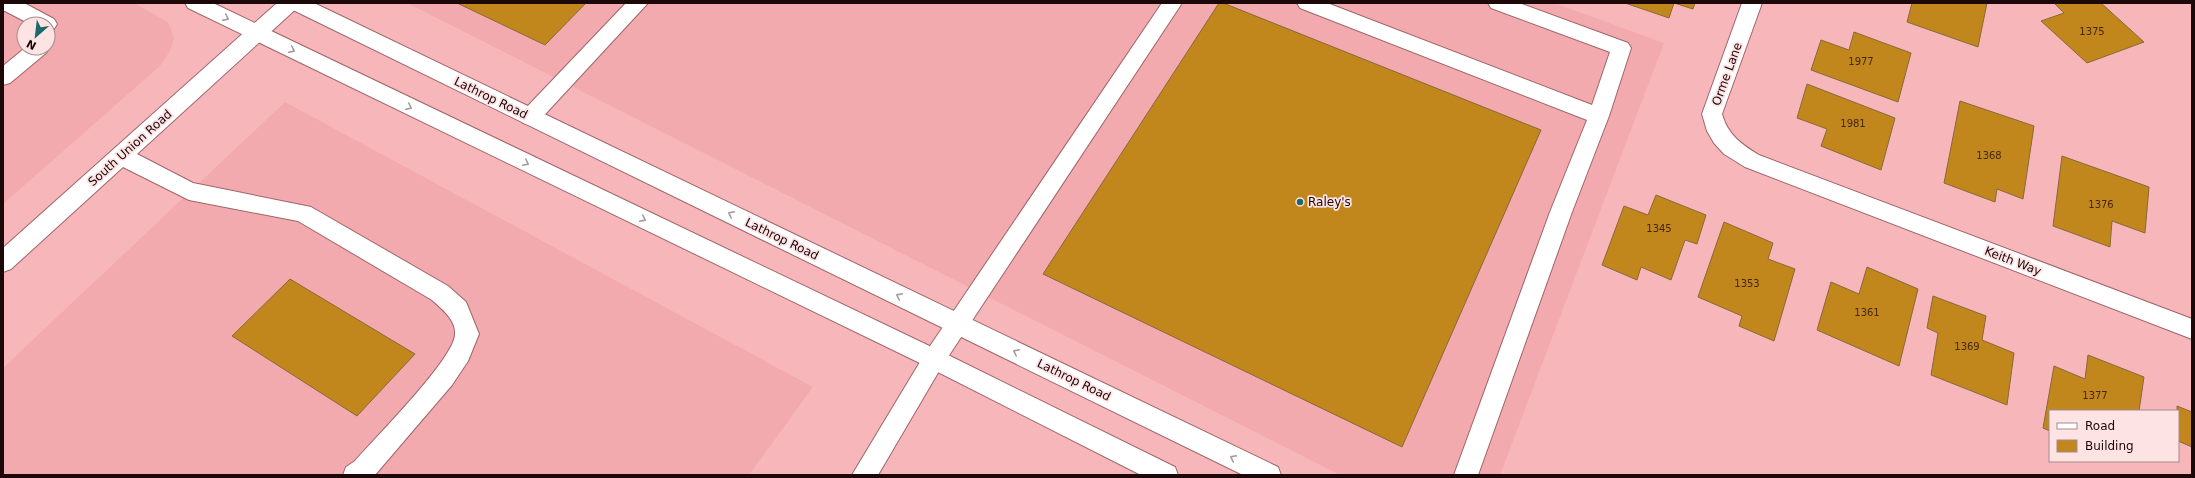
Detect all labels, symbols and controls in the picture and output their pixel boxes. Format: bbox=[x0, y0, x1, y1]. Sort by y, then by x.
one-way arrow bbox=[221, 13, 229, 21]
north arrow bbox=[16, 16, 56, 56]
house number: 1375 bbox=[2079, 26, 2105, 37]
text: N bbox=[24, 36, 39, 52]
street label: Orme Lane bbox=[1709, 41, 1745, 107]
one-way arrow bbox=[287, 45, 295, 53]
house number: 1977 bbox=[1848, 56, 1874, 67]
street label: Lathrop Road bbox=[452, 74, 530, 122]
one-way arrow bbox=[404, 102, 412, 110]
street label: South Union Road bbox=[85, 107, 175, 189]
house number: 1981 bbox=[1840, 118, 1866, 129]
house number: 1368 bbox=[1976, 150, 2002, 161]
one-way arrow bbox=[522, 158, 529, 166]
place label: Raley's bbox=[1308, 195, 1351, 209]
marker: Raley's bbox=[1295, 197, 1305, 207]
house number: 1376 bbox=[2088, 199, 2114, 210]
one-way arrow bbox=[728, 211, 736, 219]
one-way arrow bbox=[639, 214, 646, 222]
street label: Lathrop Road bbox=[743, 215, 821, 263]
house number: 1345 bbox=[1646, 223, 1672, 234]
street label: Keith Way bbox=[1983, 244, 2043, 278]
house number: 1353 bbox=[1734, 278, 1760, 289]
one-way arrow bbox=[896, 293, 903, 300]
house number: 1361 bbox=[1854, 307, 1880, 318]
house number: 1369 bbox=[1954, 341, 1980, 352]
one-way arrow bbox=[1012, 349, 1020, 357]
street label: Lathrop Road bbox=[1035, 356, 1113, 404]
house number: 1377 bbox=[2082, 390, 2108, 401]
legend bbox=[2049, 410, 2179, 462]
text: Road bbox=[2085, 419, 2115, 433]
text: Building bbox=[2085, 439, 2134, 453]
one-way arrow bbox=[1230, 455, 1238, 463]

